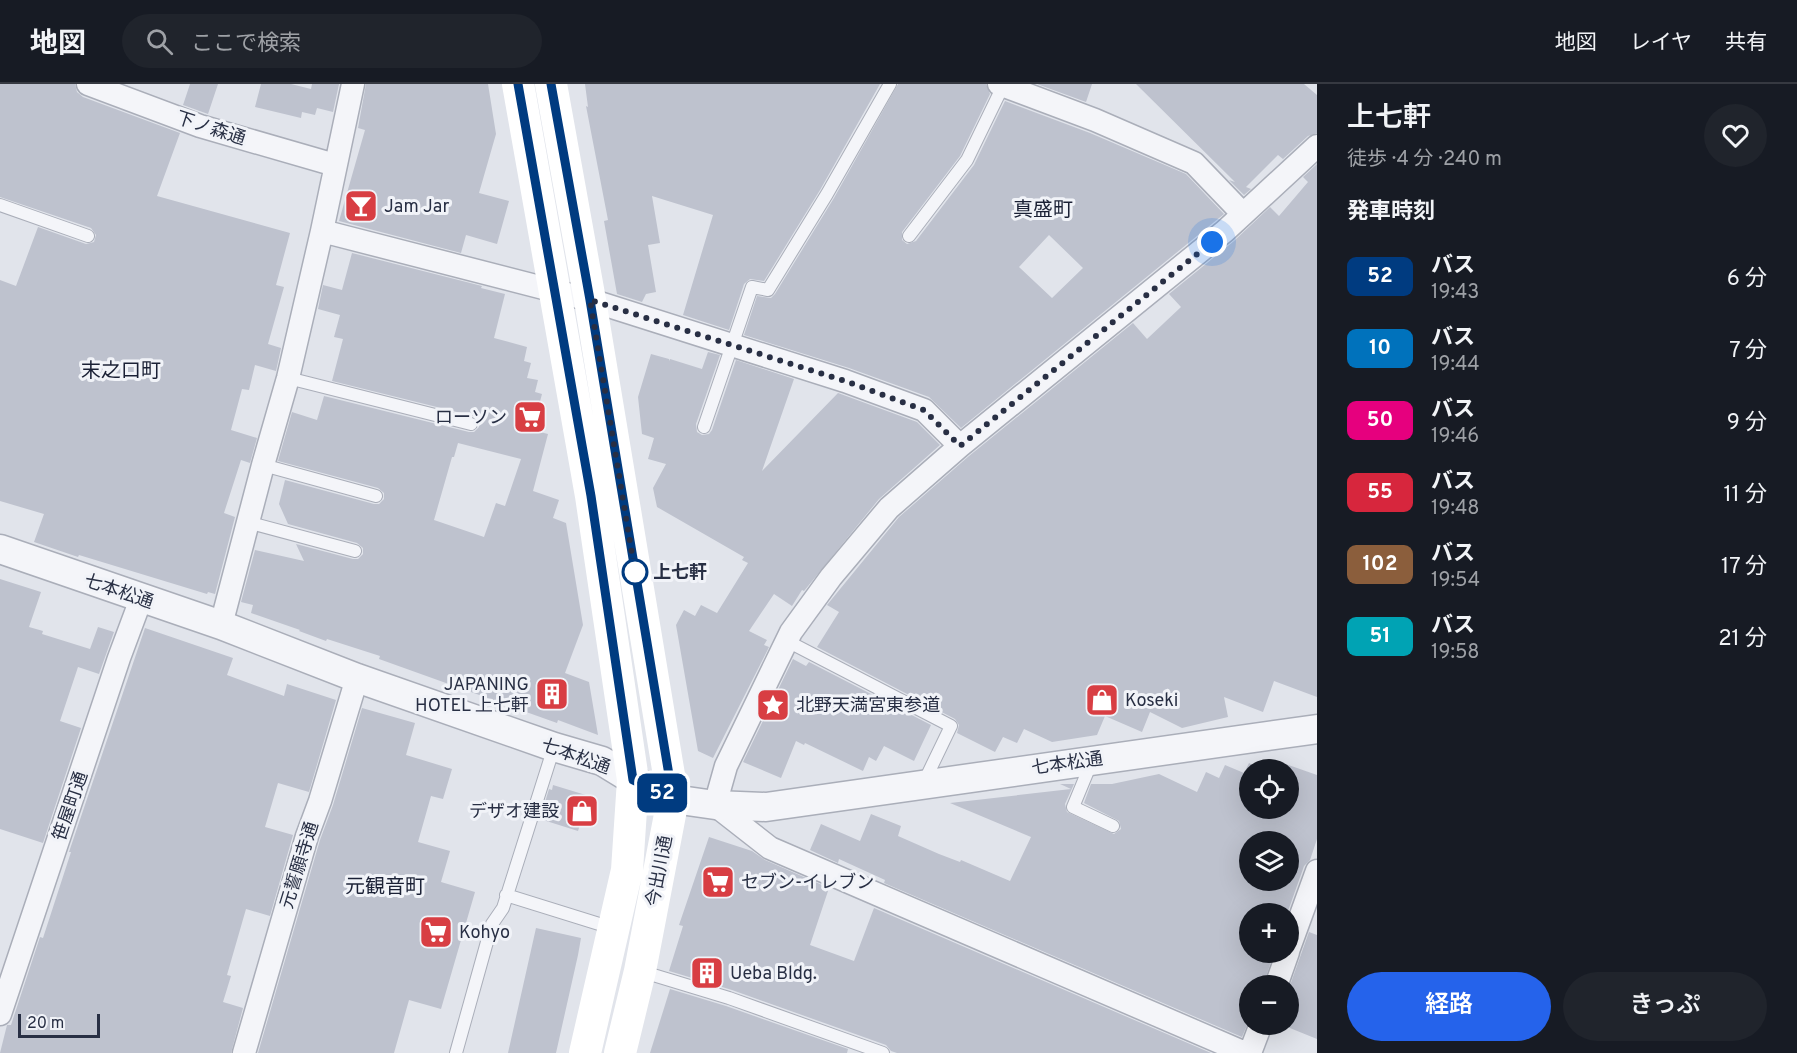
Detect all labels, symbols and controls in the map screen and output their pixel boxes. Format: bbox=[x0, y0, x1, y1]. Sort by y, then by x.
search box bbox=[122, 14, 542, 68]
icon: search bbox=[143, 25, 176, 58]
text: 地図 bbox=[30, 27, 86, 63]
text: 地図 bbox=[1555, 30, 1597, 57]
text: レイヤ bbox=[1630, 30, 1692, 57]
text: 共有 bbox=[1725, 30, 1767, 57]
text: ここで検索 bbox=[191, 31, 301, 58]
text: 上七軒 bbox=[1347, 101, 1431, 137]
button: heart bbox=[1704, 104, 1767, 167]
street label: 下ノ森通 bbox=[173, 107, 248, 151]
text: 徒歩 · 4 分 · 240 m bbox=[1347, 147, 1502, 173]
bar icon: Jam Jar bbox=[343, 188, 379, 224]
place label: Jam Jar bbox=[384, 196, 450, 219]
district label: 真盛町 bbox=[1013, 198, 1073, 224]
text: 発車時刻 bbox=[1347, 199, 1435, 226]
your location bbox=[1197, 227, 1227, 257]
text: バス bbox=[1431, 253, 1475, 280]
text: 52 bbox=[1367, 263, 1393, 290]
text: 6 分 bbox=[1727, 266, 1767, 293]
text: 19:43 bbox=[1431, 280, 1479, 306]
text: バス bbox=[1431, 325, 1475, 352]
text: 10 bbox=[1369, 335, 1391, 362]
text: 7 分 bbox=[1729, 338, 1767, 365]
text: 19:44 bbox=[1431, 352, 1480, 378]
district label: 末之口町 bbox=[81, 359, 161, 385]
text: バス bbox=[1431, 397, 1475, 424]
supermarket icon: ローソン bbox=[512, 399, 548, 435]
place label: ローソン bbox=[435, 407, 507, 430]
text: 50 bbox=[1367, 407, 1393, 434]
text: 9 分 bbox=[1727, 410, 1767, 437]
text: 19:46 bbox=[1431, 424, 1479, 450]
text: バス bbox=[1431, 469, 1475, 496]
text: 55 bbox=[1367, 479, 1393, 506]
text: 11 分 bbox=[1723, 482, 1767, 509]
text: 19:48 bbox=[1431, 496, 1480, 522]
text: バス bbox=[1431, 541, 1475, 568]
text: 102 bbox=[1362, 551, 1398, 578]
text: 17 分 bbox=[1721, 554, 1767, 581]
marker: 上七軒 bbox=[622, 559, 648, 585]
place label: 上七軒 bbox=[653, 562, 707, 585]
text: 19:54 bbox=[1431, 568, 1480, 594]
street label: 七本松通 bbox=[81, 570, 156, 615]
text: バス bbox=[1431, 613, 1475, 640]
text: 51 bbox=[1369, 623, 1391, 650]
text: 21 分 bbox=[1718, 626, 1767, 653]
text: 19:58 bbox=[1431, 640, 1480, 666]
place label: JAPANING HOTEL 上七軒 bbox=[415, 674, 529, 718]
building icon: JAPANING HOTEL 上七軒 bbox=[534, 676, 570, 712]
shop icon: Koseki bbox=[1084, 682, 1120, 718]
place icon: 北野天満宮東参道 bbox=[755, 687, 791, 723]
place label: Koseki bbox=[1125, 690, 1178, 713]
place label: 北野天満宮東参道 bbox=[796, 695, 940, 718]
street label: 七本松通 bbox=[538, 734, 613, 781]
street label: 七本松通 bbox=[1030, 748, 1104, 781]
map controls bbox=[1239, 759, 1299, 1035]
button: locate bbox=[1239, 759, 1299, 819]
street label: 笹屋町通 bbox=[49, 769, 94, 844]
line badge: 52 bbox=[635, 774, 689, 812]
text: 52 bbox=[649, 780, 675, 807]
shop icon: デザオ建設 bbox=[564, 793, 600, 829]
place label: デザオ建設 bbox=[469, 801, 559, 824]
street label: 元誓願寺通 bbox=[276, 819, 325, 912]
button: layers bbox=[1239, 831, 1299, 891]
street label: 今出川通 bbox=[642, 834, 679, 909]
supermarket icon: セブン-イレブン bbox=[700, 864, 736, 900]
place label: セブン-イレブン bbox=[741, 872, 874, 895]
district label: 元観音町 bbox=[345, 875, 425, 901]
button: + bbox=[1239, 903, 1299, 963]
supermarket icon: Kohyo bbox=[418, 914, 454, 950]
place label: Kohyo bbox=[459, 922, 510, 945]
building icon: Ueba Bldg. bbox=[689, 955, 725, 991]
place label: Ueba Bldg. bbox=[730, 963, 817, 986]
button: 経路 bbox=[1347, 972, 1551, 1041]
button: きっぷ bbox=[1563, 972, 1767, 1041]
button: − bbox=[1239, 975, 1299, 1035]
scale bar bbox=[18, 1011, 100, 1038]
text: 20 m bbox=[27, 1014, 64, 1034]

